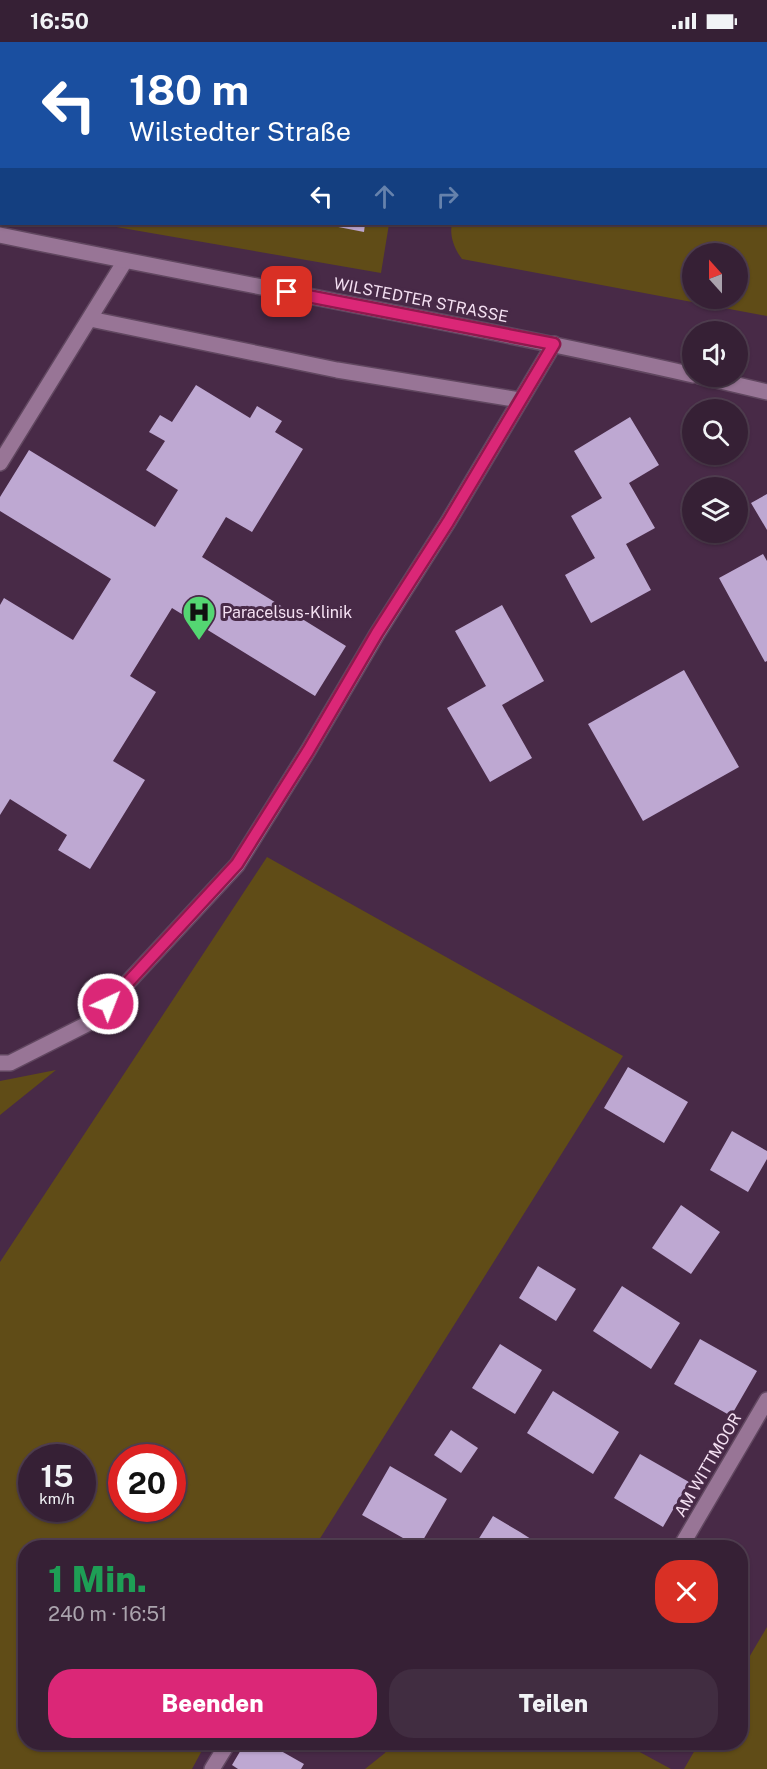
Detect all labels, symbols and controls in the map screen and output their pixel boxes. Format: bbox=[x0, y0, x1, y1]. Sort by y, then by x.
text: 16:50 bbox=[30, 8, 89, 34]
text: 180 m bbox=[129, 65, 249, 114]
icon: left bbox=[30, 66, 108, 144]
text: Wilstedter Straße bbox=[129, 115, 351, 147]
icon: left bbox=[305, 180, 338, 213]
icon: ahead bbox=[368, 180, 401, 213]
icon: right bbox=[431, 180, 464, 213]
north arrow bbox=[682, 243, 748, 309]
map controls bbox=[682, 243, 748, 543]
pin bbox=[261, 266, 312, 317]
street label: WILSTEDTER STRASSE bbox=[332, 274, 510, 326]
icon: arrive bbox=[270, 275, 303, 308]
button: sound bbox=[682, 321, 748, 387]
button: search bbox=[682, 399, 748, 465]
button: layers bbox=[682, 477, 748, 543]
hospital icon: Paracelsus-Klinik bbox=[181, 594, 217, 641]
place label: Paracelsus-Klinik bbox=[222, 603, 352, 622]
position arrow bbox=[76, 972, 140, 1036]
street label: AM WITTMOOR bbox=[671, 1410, 745, 1520]
speed limit sign: 20 bbox=[108, 1444, 186, 1522]
text: 15 bbox=[40, 1458, 74, 1494]
text: km/h bbox=[39, 1490, 75, 1507]
text: 1 Min. bbox=[48, 1558, 147, 1600]
button: close bbox=[655, 1560, 718, 1623]
text: 240 m · 16:51 bbox=[48, 1602, 167, 1626]
button: Beenden bbox=[48, 1669, 377, 1738]
button: Teilen bbox=[389, 1669, 718, 1738]

